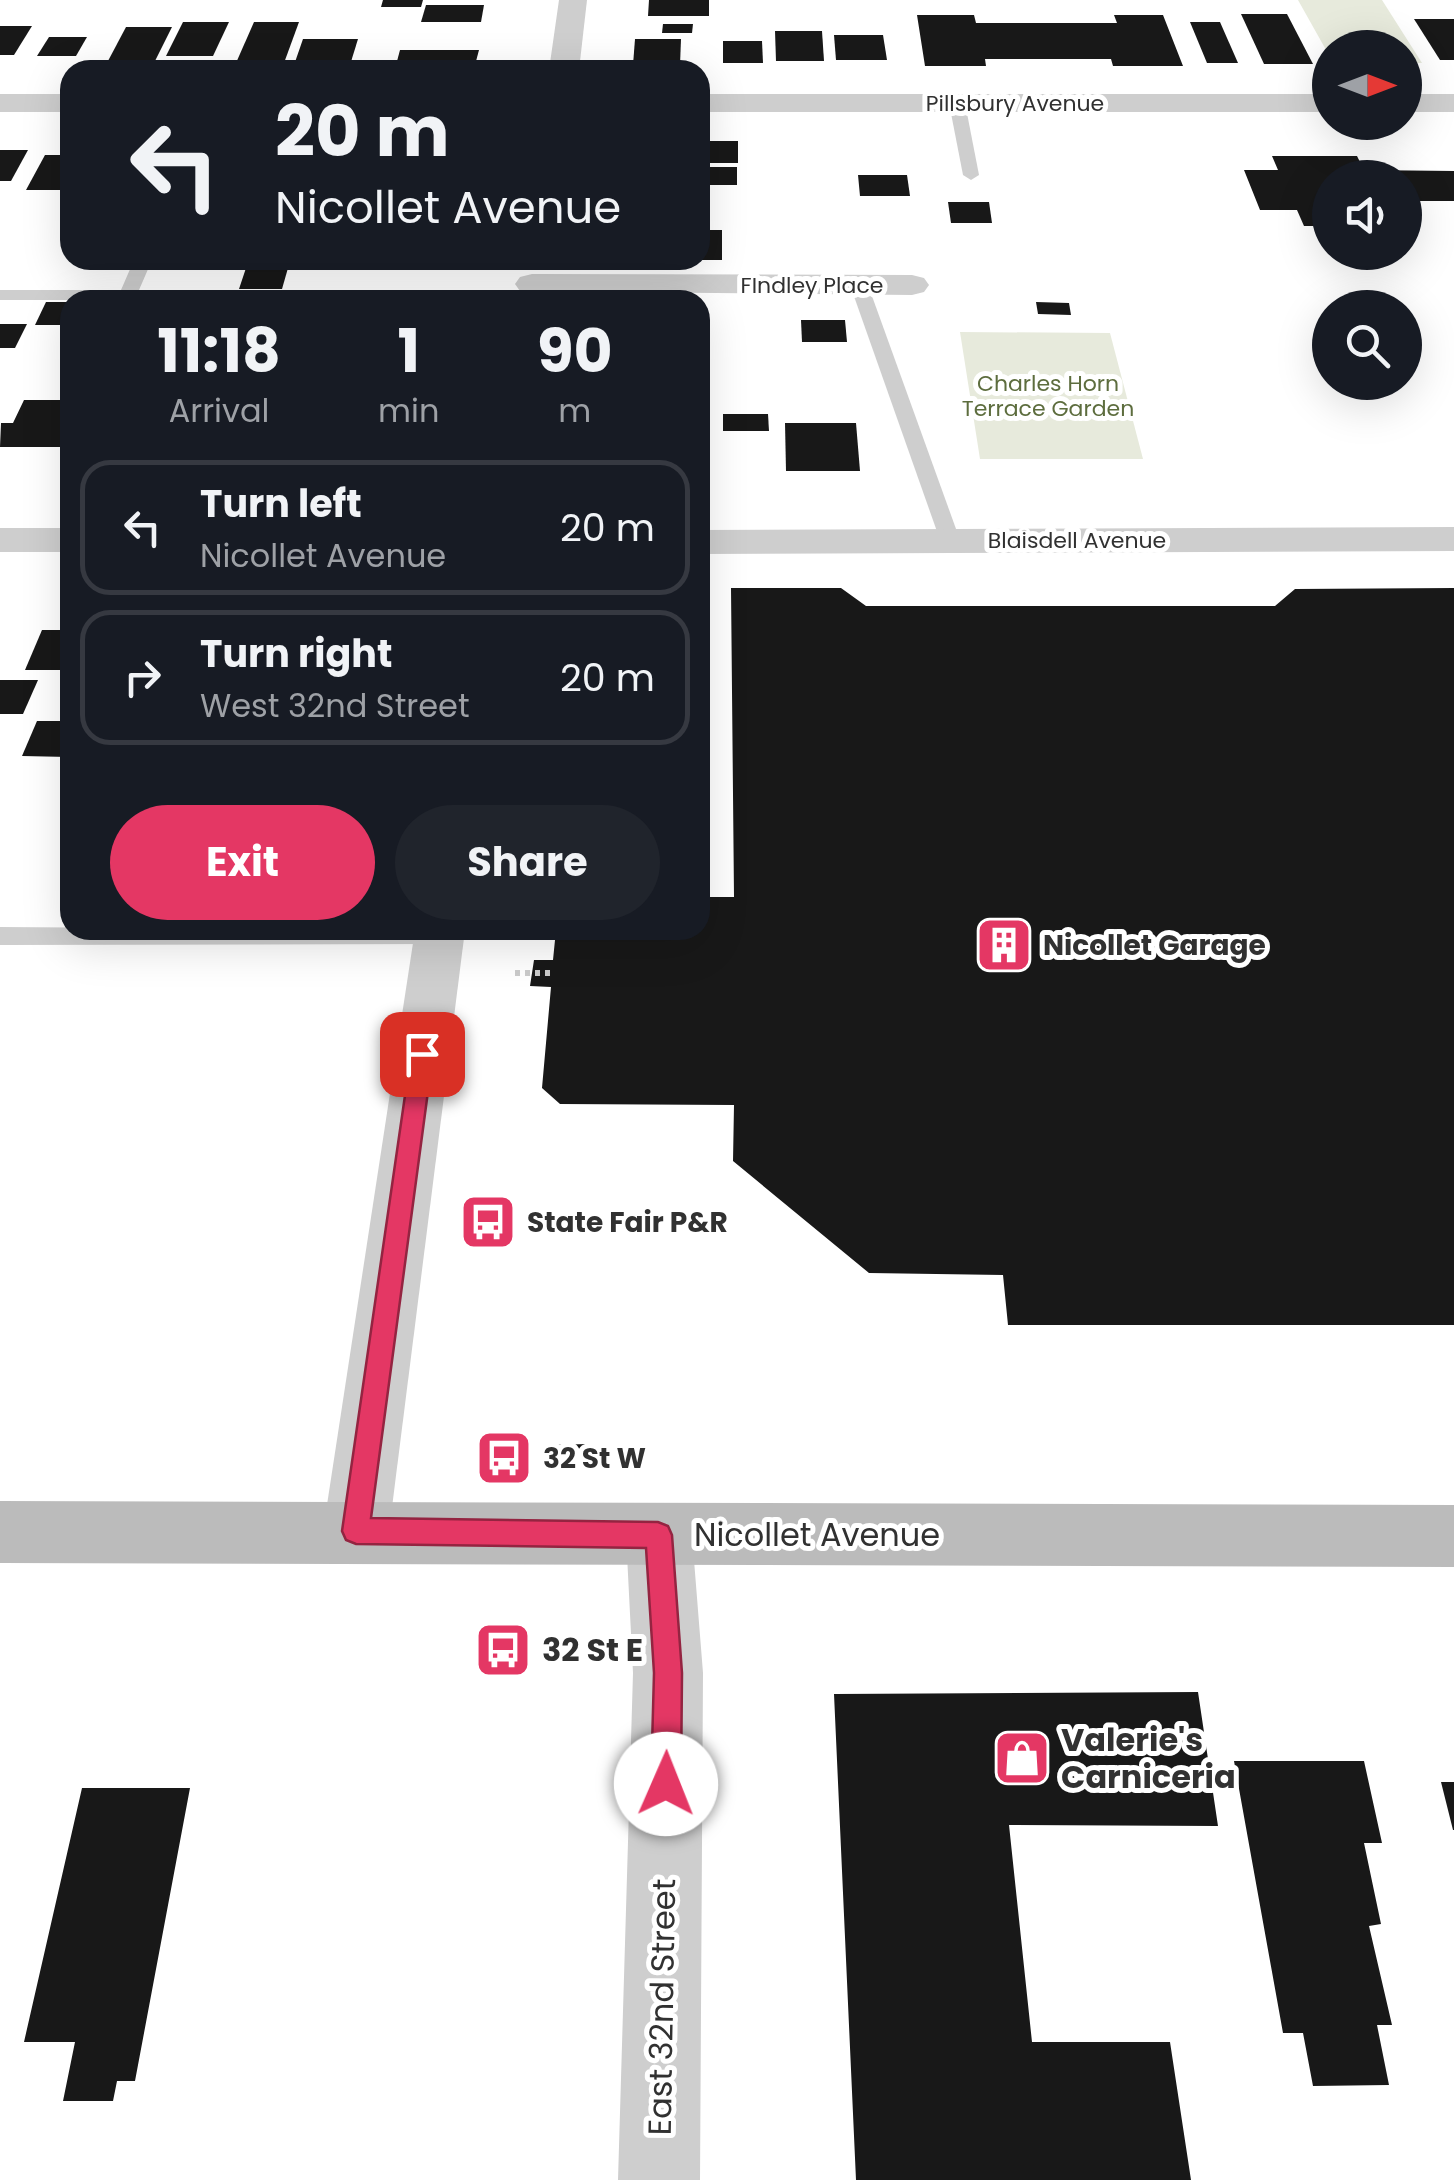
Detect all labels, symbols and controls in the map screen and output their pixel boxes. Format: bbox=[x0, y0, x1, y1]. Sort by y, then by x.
north arrow bbox=[1312, 30, 1422, 140]
map controls bbox=[1312, 30, 1422, 400]
text: 20 m bbox=[275, 82, 450, 181]
street label: Pillsbury Avenue bbox=[926, 88, 1104, 119]
icon: left bbox=[110, 100, 240, 230]
button: sound bbox=[1312, 160, 1422, 270]
text: Nicollet Avenue bbox=[275, 176, 621, 239]
street label: FIndley Place bbox=[741, 270, 883, 301]
button: search bbox=[1312, 290, 1422, 400]
text: 11:18 bbox=[157, 309, 281, 393]
text: 1 bbox=[397, 309, 420, 393]
text: 90 bbox=[537, 309, 613, 393]
park label: Charles Horn Terrace Garden bbox=[962, 368, 1134, 424]
text: Arrival bbox=[169, 388, 269, 433]
text: min bbox=[378, 388, 439, 433]
text: m bbox=[558, 388, 591, 433]
text: Turn left bbox=[200, 477, 362, 530]
icon: left bbox=[115, 500, 170, 555]
text: 20 m bbox=[560, 501, 655, 554]
street label: Blaisdell Avenue bbox=[988, 525, 1166, 556]
text: Nicollet Avenue bbox=[200, 533, 446, 578]
text: Turn right bbox=[200, 627, 392, 680]
icon: right bbox=[115, 650, 170, 705]
text: 20 m bbox=[560, 651, 655, 704]
text: West 32nd Street bbox=[200, 683, 470, 728]
button: Exit bbox=[110, 805, 375, 920]
button: Share bbox=[395, 805, 660, 920]
building icon: Nicollet Garage bbox=[974, 915, 1034, 975]
place label: Nicollet Garage bbox=[1043, 926, 1266, 965]
pin bbox=[380, 1012, 465, 1097]
icon: arrive bbox=[395, 1027, 450, 1082]
bus stop icon: State Fair P&R bbox=[458, 1192, 518, 1252]
place label: State Fair P&R bbox=[527, 1203, 728, 1242]
bus stop icon: 32 St W bbox=[474, 1428, 534, 1488]
place label: 32 St W bbox=[543, 1439, 646, 1478]
street label: Nicollet Avenue bbox=[694, 1512, 940, 1557]
bus stop icon: 32 St E bbox=[473, 1620, 533, 1680]
place label: 32 St E bbox=[542, 1627, 643, 1672]
place label: Valerie's Carniceria bbox=[1061, 1717, 1236, 1799]
shop icon: Valerie's Carniceria bbox=[992, 1728, 1052, 1788]
position arrow bbox=[614, 1732, 718, 1836]
street label: East 32nd Street bbox=[637, 1878, 686, 2136]

